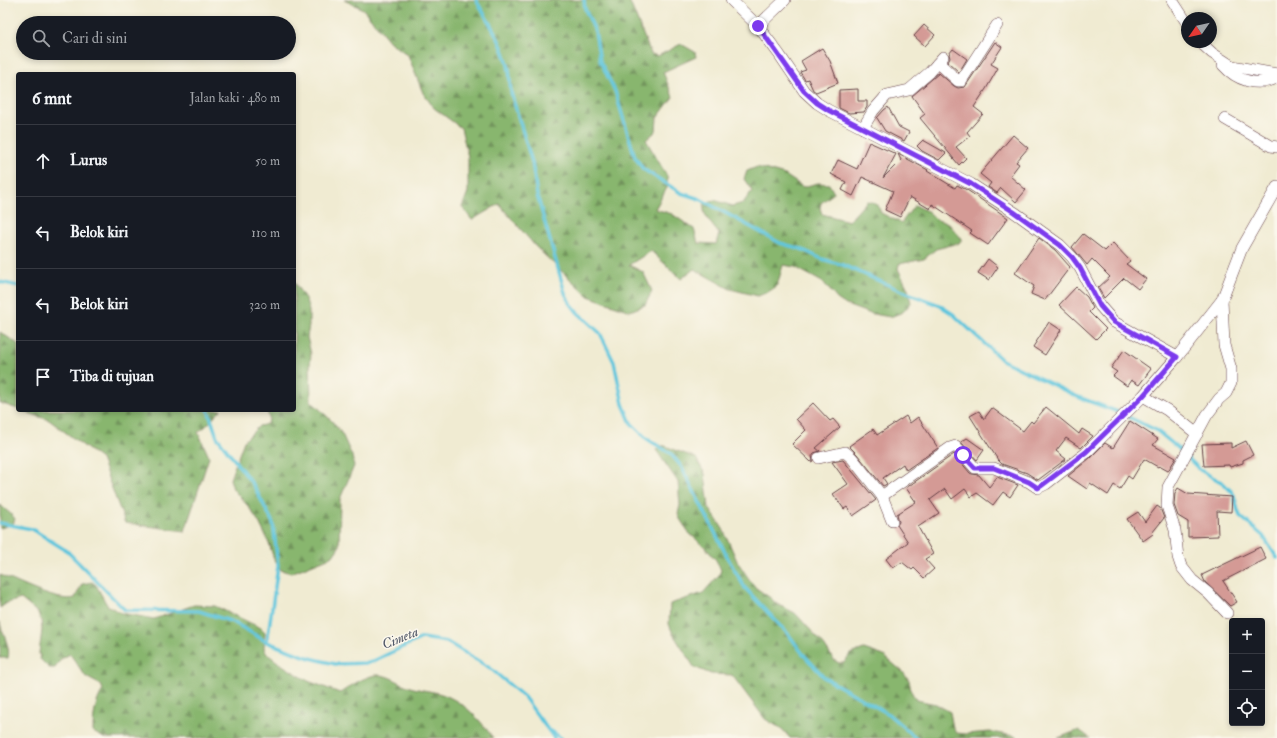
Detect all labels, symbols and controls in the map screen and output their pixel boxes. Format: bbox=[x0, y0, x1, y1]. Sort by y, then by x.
north arrow bbox=[1181, 12, 1217, 48]
search box bbox=[16, 16, 296, 60]
route end bbox=[749, 17, 767, 35]
icon: search bbox=[30, 27, 52, 49]
text: Cari di sini bbox=[62, 29, 127, 48]
text: 6 mnt bbox=[32, 88, 72, 109]
text: Jalan kaki · 480 m bbox=[190, 90, 280, 106]
icon: ahead bbox=[32, 150, 54, 172]
text: Lurus bbox=[70, 151, 107, 170]
text: 50 m bbox=[255, 153, 280, 169]
icon: left bbox=[32, 222, 54, 244]
text: Belok kiri bbox=[70, 223, 128, 242]
text: 110 m bbox=[251, 225, 280, 241]
icon: left bbox=[32, 294, 54, 316]
text: Belok kiri bbox=[70, 295, 128, 314]
text: 320 m bbox=[249, 297, 280, 313]
icon: arrive bbox=[32, 366, 54, 388]
text: Tiba di tujuan bbox=[70, 367, 154, 386]
route start bbox=[954, 446, 972, 464]
map controls bbox=[1229, 618, 1265, 726]
button: + bbox=[1229, 618, 1265, 654]
water label: Cimeta bbox=[379, 623, 421, 653]
button: − bbox=[1229, 654, 1265, 690]
button: locate bbox=[1229, 690, 1265, 726]

